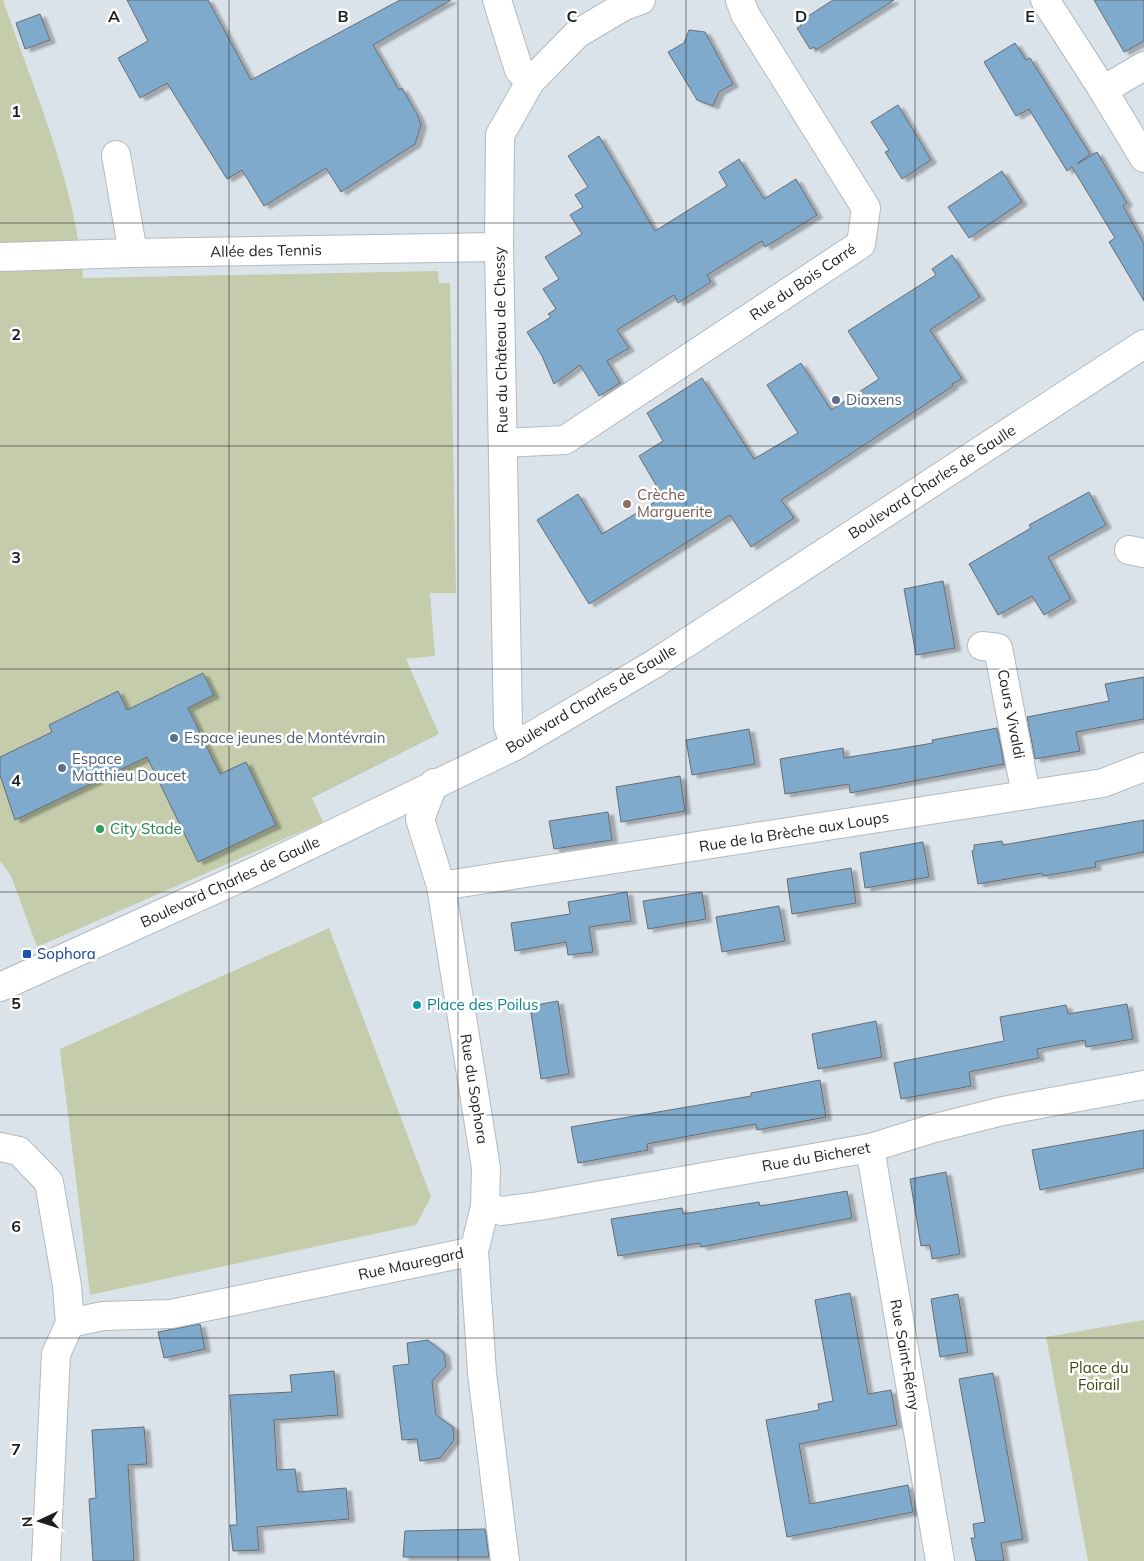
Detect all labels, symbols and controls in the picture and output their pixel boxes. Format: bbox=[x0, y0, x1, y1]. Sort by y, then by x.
text: A bbox=[108, 6, 120, 26]
text: B bbox=[337, 6, 349, 26]
text: C bbox=[567, 6, 578, 26]
text: D bbox=[795, 6, 807, 26]
text: E bbox=[1025, 6, 1035, 26]
text: 1 bbox=[11, 101, 21, 121]
street label: Rue du Bois Carré bbox=[746, 239, 860, 324]
street label: Allée des Tennis bbox=[210, 240, 322, 261]
street label: Rue du Château de Chessy bbox=[489, 247, 512, 433]
text: 2 bbox=[11, 324, 21, 344]
place label: Diaxens bbox=[846, 390, 902, 409]
marker: Diaxens bbox=[830, 394, 842, 406]
street label: Boulevard Charles de Gaulle bbox=[844, 420, 1019, 543]
place label: Crèche Marguerite bbox=[637, 485, 712, 521]
marker: Crèche Marguerite bbox=[621, 498, 633, 510]
text: 3 bbox=[11, 547, 21, 567]
street label: Boulevard Charles de Gaulle bbox=[502, 640, 680, 757]
street label: Cours Vivaldi bbox=[994, 668, 1029, 760]
place label: Espace jeunes de Montévrain bbox=[184, 728, 385, 747]
marker: Espace jeunes de Montévrain bbox=[168, 732, 180, 744]
place label: Espace Matthieu Doucet bbox=[72, 749, 186, 785]
marker: Espace Matthieu Doucet bbox=[56, 762, 68, 774]
text: 4 bbox=[11, 770, 21, 790]
street label: Rue de la Brèche aux Loups bbox=[698, 807, 890, 856]
place label: City Stade bbox=[110, 819, 182, 838]
marker: City Stade bbox=[94, 823, 106, 835]
street label: Boulevard Charles de Gaulle bbox=[137, 832, 322, 932]
place label: Sophora bbox=[37, 944, 96, 963]
marker: Sophora bbox=[21, 948, 33, 960]
text: 5 bbox=[11, 993, 21, 1013]
place label: Place des Poilus bbox=[427, 995, 538, 1014]
marker: Place des Poilus bbox=[411, 999, 423, 1011]
street label: Rue du Sophora bbox=[456, 1032, 493, 1145]
street label: Rue du Bicheret bbox=[760, 1138, 872, 1175]
text: 6 bbox=[11, 1216, 21, 1236]
street label: Rue Mauregard bbox=[356, 1243, 465, 1284]
street label: Rue Saint-Rémy bbox=[886, 1298, 925, 1412]
park label: Place du Foirail bbox=[1069, 1358, 1129, 1394]
text: 7 bbox=[11, 1439, 21, 1459]
north arrow bbox=[15, 1496, 65, 1546]
text: N bbox=[18, 1516, 36, 1528]

